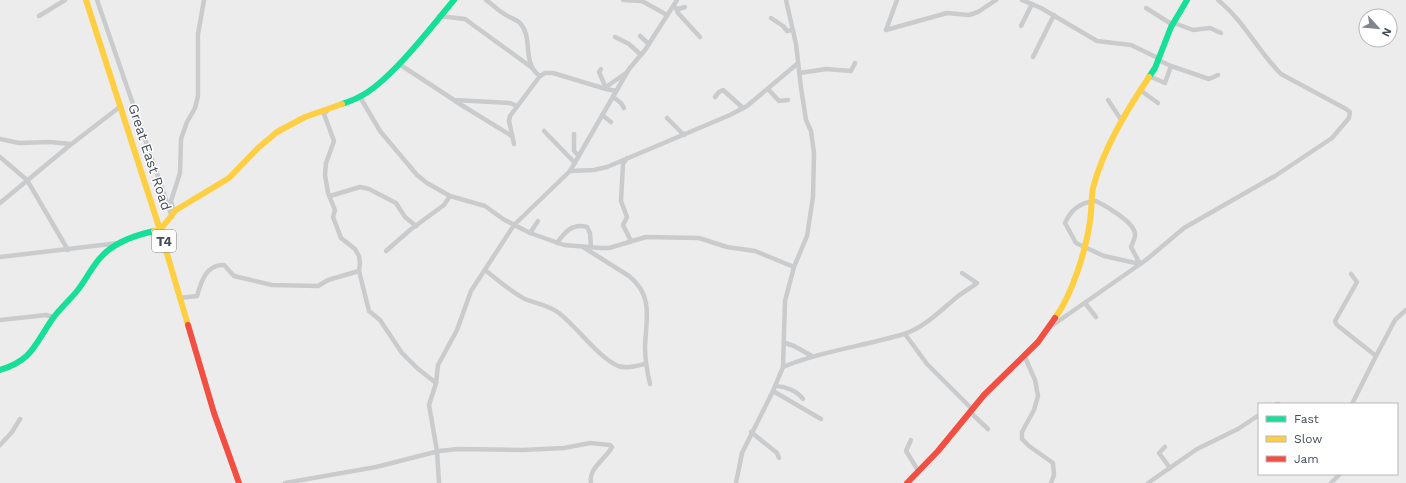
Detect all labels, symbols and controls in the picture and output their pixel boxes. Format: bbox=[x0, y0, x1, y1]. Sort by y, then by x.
north arrow bbox=[1358, 8, 1398, 48]
text: N bbox=[1379, 26, 1394, 39]
street label: Great East Road bbox=[125, 102, 175, 212]
road number: T4 bbox=[152, 230, 176, 252]
legend bbox=[1258, 403, 1398, 475]
text: Fast bbox=[1294, 412, 1319, 426]
text: Slow bbox=[1294, 432, 1322, 446]
text: Jam bbox=[1294, 452, 1319, 466]

